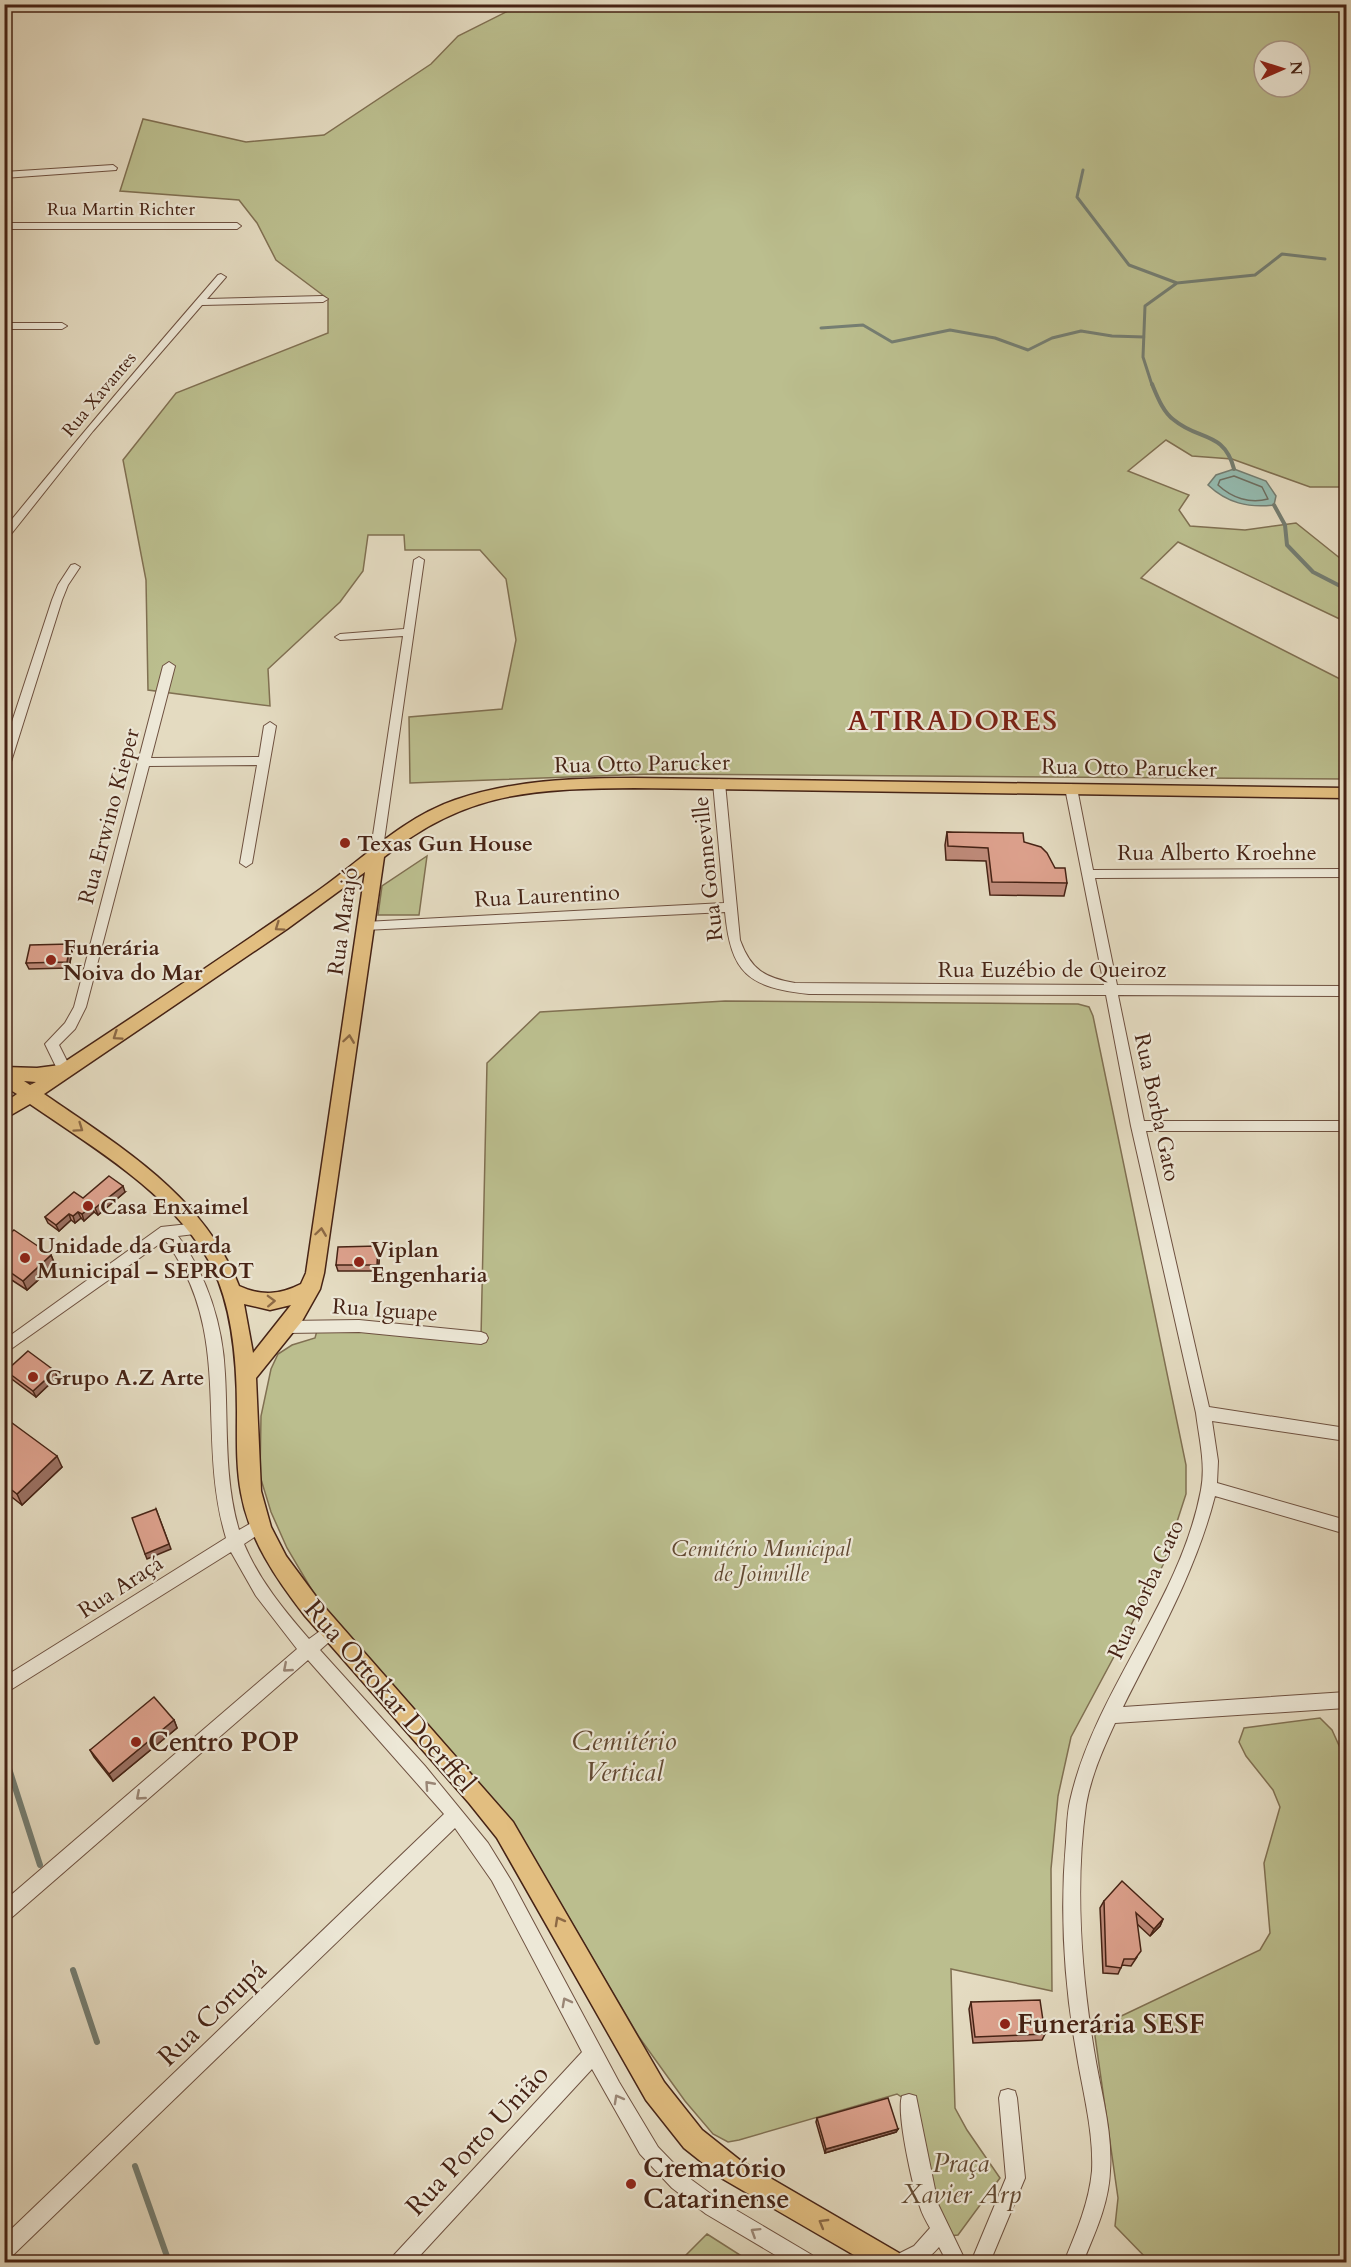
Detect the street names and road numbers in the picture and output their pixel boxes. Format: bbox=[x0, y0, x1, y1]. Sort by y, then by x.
street label: Rua Martin Richter bbox=[47, 197, 195, 222]
street label: Rua Xavantes bbox=[56, 346, 142, 442]
street label: Rua Erwino Kieper bbox=[71, 724, 147, 907]
street label: Rua Otto Parucker bbox=[554, 747, 731, 781]
street label: Rua Otto Parucker bbox=[1041, 751, 1218, 785]
street label: Rua Gonneville bbox=[685, 795, 731, 943]
street label: Rua Alberto Kroehne bbox=[1117, 838, 1317, 868]
street label: Rua Marajó bbox=[321, 865, 365, 977]
street label: Rua Laurentino bbox=[474, 877, 621, 915]
street label: Rua Euzébio de Queiroz bbox=[938, 955, 1166, 985]
street label: Rua Borba Gato bbox=[1127, 1030, 1187, 1184]
street label: Rua Iguape bbox=[331, 1291, 439, 1329]
street label: Rua Borba Gato bbox=[1100, 1515, 1191, 1664]
street label: Rua Araçá bbox=[72, 1548, 169, 1625]
street label: Rua Ottokar Doerffel bbox=[295, 1592, 484, 1801]
street label: Rua Corupá bbox=[150, 1952, 275, 2075]
street label: Rua Porto União bbox=[397, 2057, 557, 2224]

